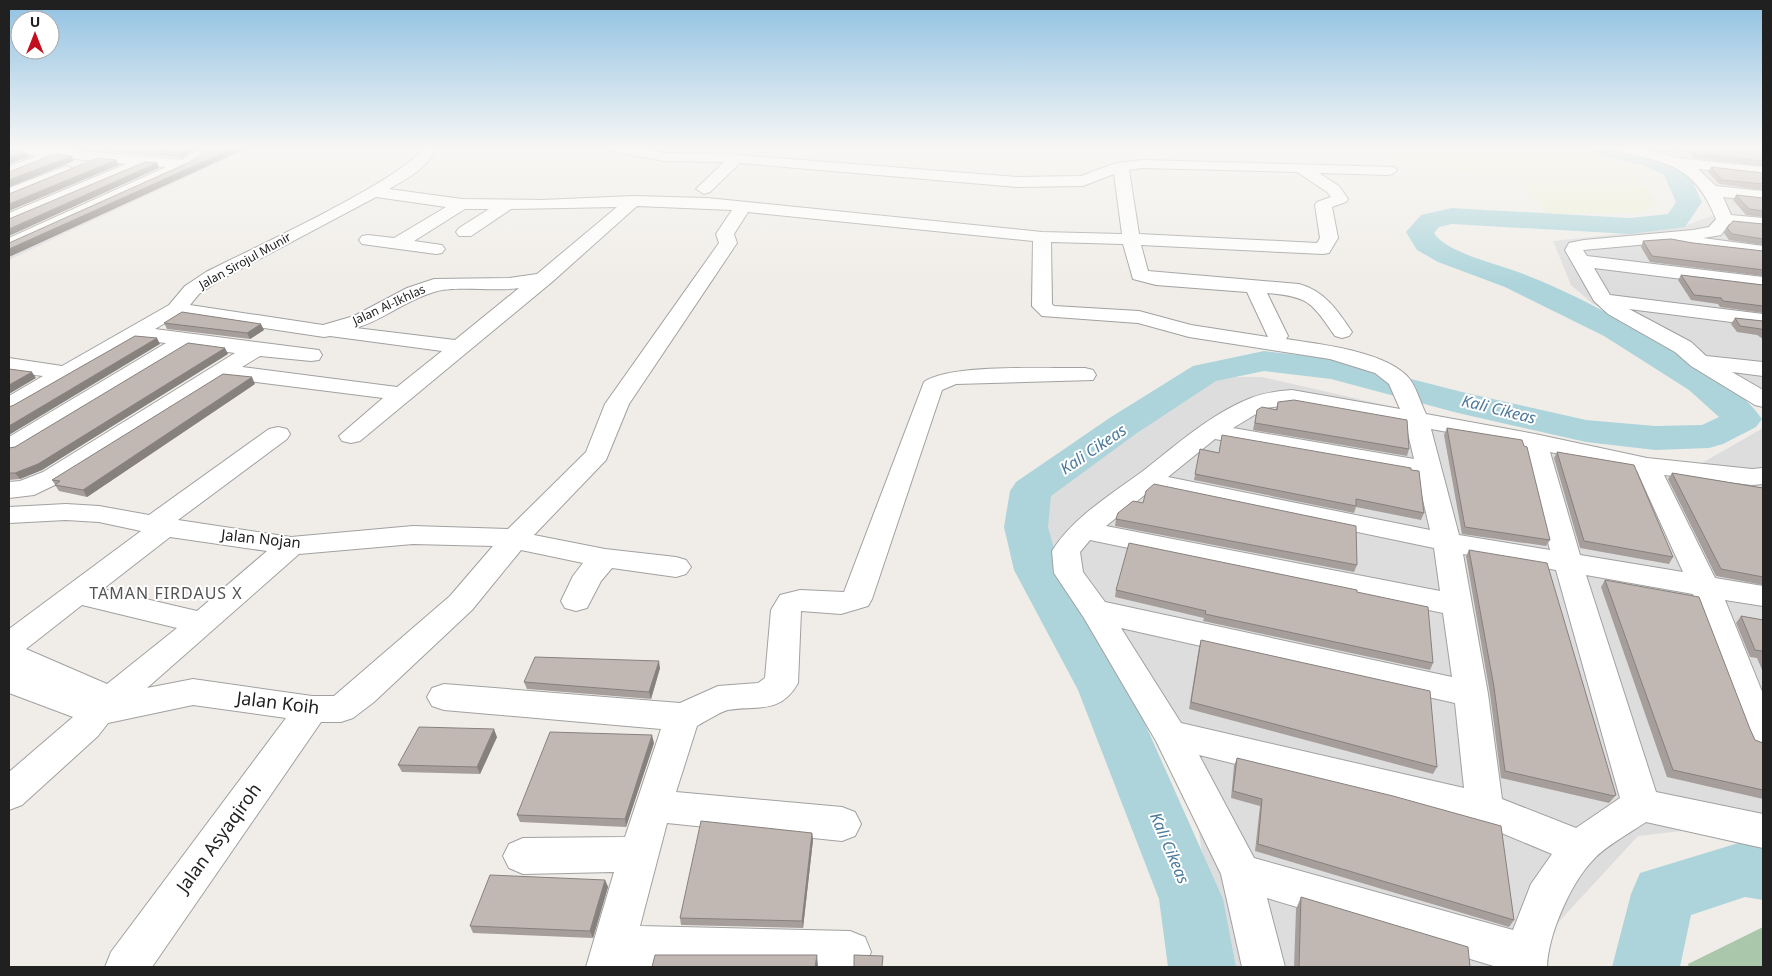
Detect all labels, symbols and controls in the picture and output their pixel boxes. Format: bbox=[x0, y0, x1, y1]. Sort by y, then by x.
north arrow bbox=[10, 10, 60, 60]
text: U bbox=[30, 12, 40, 31]
street label: Jalan Sirojul Munir bbox=[195, 228, 294, 293]
street label: Jalan Al-Ikhlas bbox=[349, 280, 428, 329]
water label: Kali Cikeas bbox=[1460, 389, 1538, 429]
water label: Kali Cikeas bbox=[1056, 419, 1131, 479]
street label: Jalan Nojan bbox=[218, 524, 302, 552]
district label: TAMAN FIRDAUS X bbox=[89, 582, 243, 604]
street label: Jalan Koih bbox=[233, 685, 321, 719]
street label: Jalan Asyaqiroh bbox=[169, 778, 266, 899]
water label: Kali Cikeas bbox=[1145, 809, 1195, 887]

